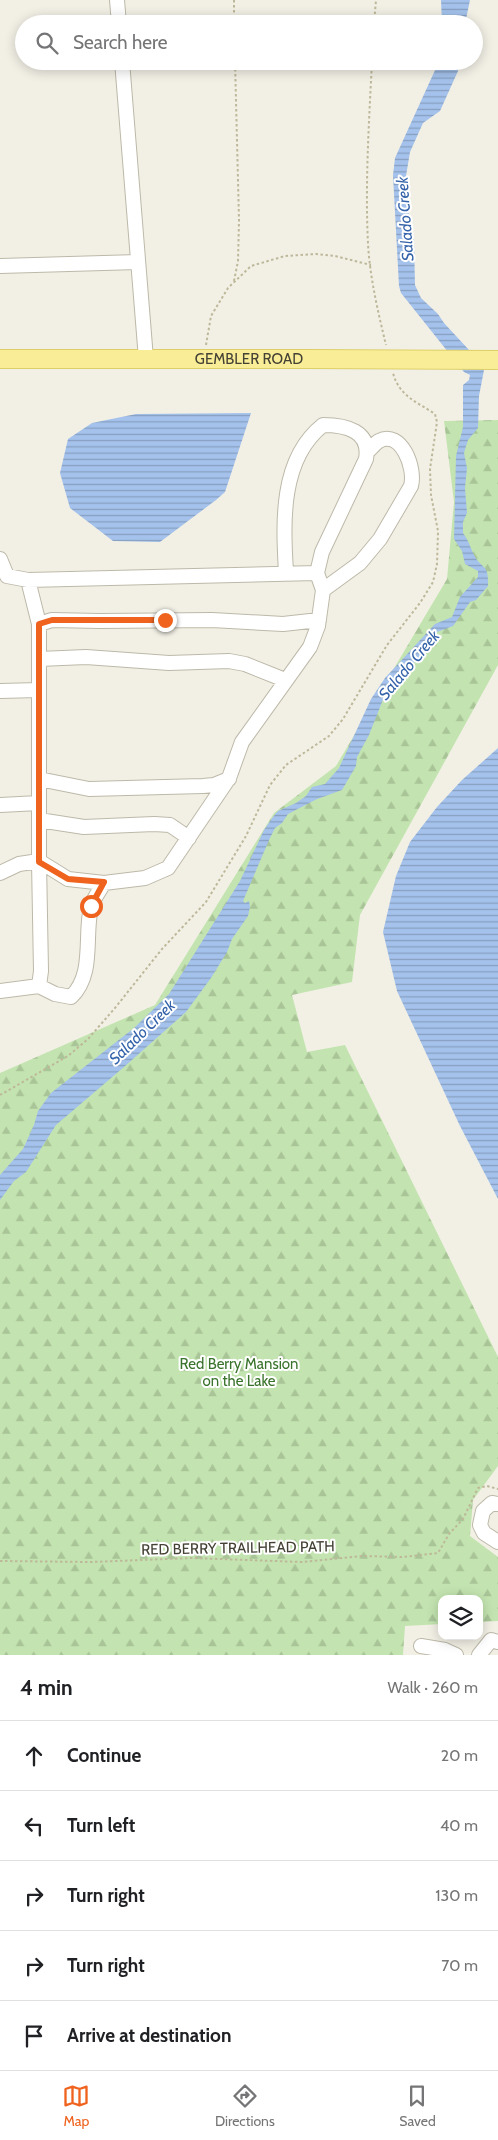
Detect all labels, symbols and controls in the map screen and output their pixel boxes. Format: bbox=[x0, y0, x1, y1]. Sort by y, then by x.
search box bbox=[15, 15, 483, 70]
icon: search bbox=[33, 29, 61, 57]
text: Search here bbox=[73, 31, 167, 54]
water label: Salado Creek bbox=[392, 175, 417, 262]
street label: GEMBLER ROAD bbox=[195, 350, 303, 368]
route end bbox=[154, 609, 177, 632]
water label: Salado Creek bbox=[375, 626, 444, 704]
route start bbox=[80, 895, 103, 918]
water label: Salado Creek bbox=[105, 995, 180, 1068]
park label: Red Berry Mansion on the Lake bbox=[180, 1355, 298, 1390]
street label: RED BERRY TRAILHEAD PATH bbox=[141, 1537, 335, 1559]
map controls bbox=[438, 1595, 483, 1640]
button: layers bbox=[438, 1595, 483, 1640]
text: 4 min bbox=[20, 1675, 73, 1700]
text: Walk · 260 m bbox=[388, 1678, 478, 1697]
icon: ahead bbox=[20, 1742, 48, 1770]
text: Continue bbox=[67, 1744, 141, 1767]
text: 20 m bbox=[441, 1746, 478, 1765]
icon: left bbox=[20, 1812, 48, 1840]
text: Turn left bbox=[67, 1814, 135, 1837]
text: 40 m bbox=[440, 1816, 478, 1835]
icon: right bbox=[20, 1882, 48, 1910]
text: Turn right bbox=[67, 1884, 145, 1907]
text: 130 m bbox=[435, 1886, 478, 1905]
icon: right bbox=[20, 1952, 48, 1980]
text: Turn right bbox=[67, 1954, 145, 1977]
text: 70 m bbox=[441, 1956, 478, 1975]
icon: arrive bbox=[20, 2022, 48, 2050]
text: Arrive at destination bbox=[67, 2024, 231, 2047]
tab: Map bbox=[62, 2082, 90, 2130]
tab: Directions bbox=[215, 2082, 275, 2130]
tab: Saved bbox=[399, 2082, 436, 2130]

